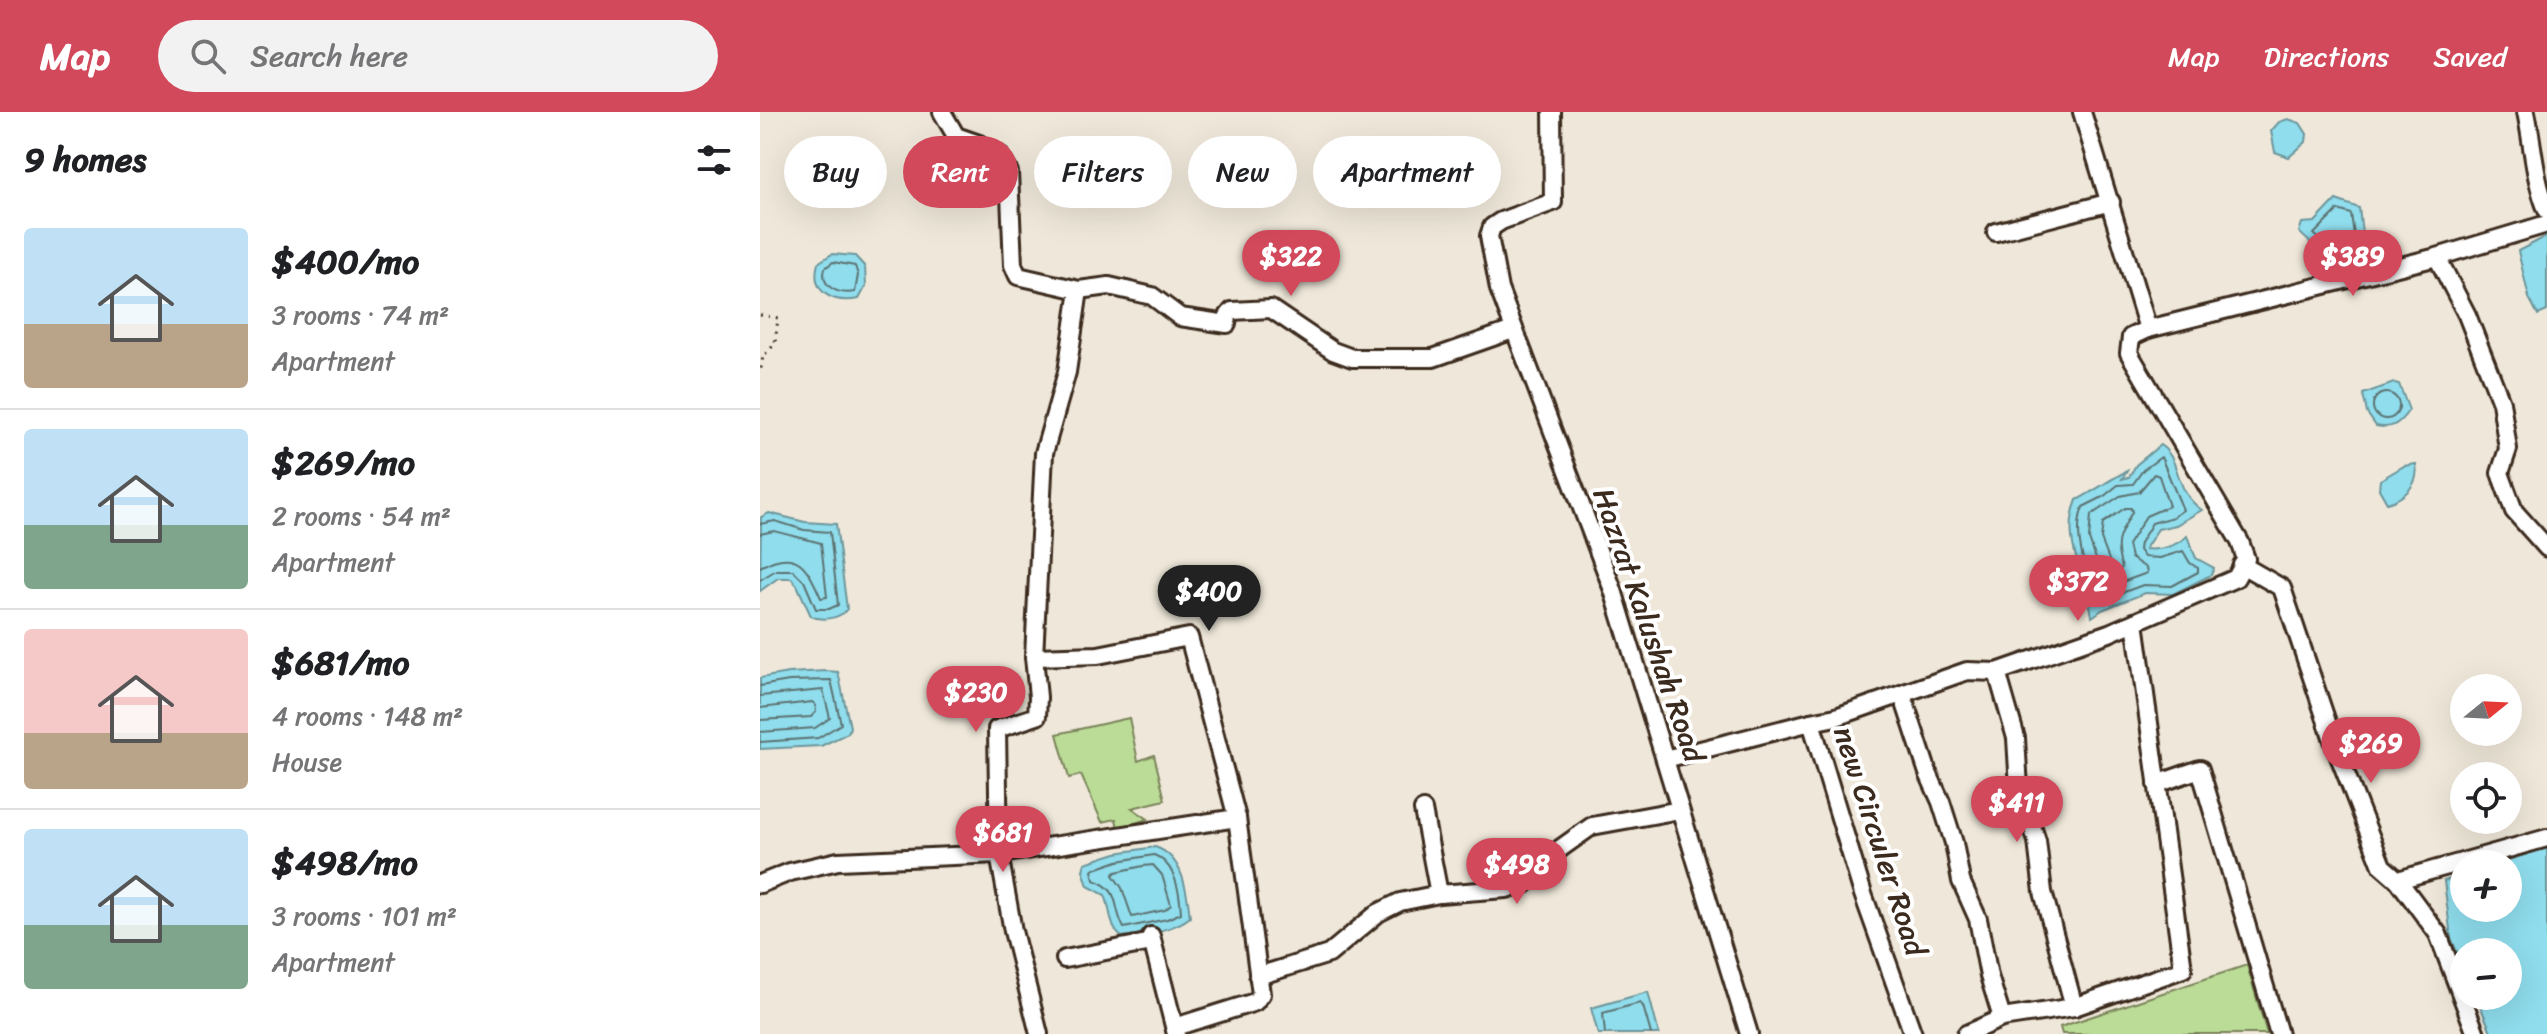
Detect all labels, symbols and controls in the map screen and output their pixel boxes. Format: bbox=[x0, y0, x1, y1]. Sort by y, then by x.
search box bbox=[158, 20, 718, 92]
text: Map bbox=[40, 23, 110, 90]
text: Search here bbox=[250, 29, 408, 83]
text: Map bbox=[2168, 32, 2220, 81]
text: Directions bbox=[2264, 32, 2389, 81]
text: Saved bbox=[2433, 32, 2507, 81]
icon: search bbox=[186, 34, 230, 78]
text: 9 homes bbox=[24, 130, 146, 190]
chip: Buy bbox=[784, 136, 887, 208]
chip: Rent bbox=[903, 136, 1018, 208]
chip: Filters bbox=[1034, 136, 1172, 208]
chip: New bbox=[1188, 136, 1297, 208]
chip: Apartment bbox=[1313, 136, 1501, 208]
icon: filters bbox=[692, 138, 736, 182]
pin: $322 bbox=[1244, 230, 1338, 298]
pin: $389 bbox=[2306, 230, 2400, 298]
text: $400/mo bbox=[272, 232, 419, 292]
text: $322 bbox=[1260, 233, 1322, 279]
text: $389 bbox=[2321, 233, 2385, 279]
icon: home bbox=[88, 260, 184, 356]
text: 3 rooms · 74 m² bbox=[272, 292, 449, 338]
text: Apartment bbox=[272, 338, 395, 384]
text: $269/mo bbox=[272, 433, 415, 493]
icon: home bbox=[88, 461, 184, 557]
street label: Hazrat Kalushah Road bbox=[1577, 480, 1722, 772]
text: 2 rooms · 54 m² bbox=[272, 493, 451, 539]
text: Apartment bbox=[272, 539, 395, 585]
pin: $372 bbox=[2031, 555, 2125, 623]
text: $372 bbox=[2047, 558, 2109, 604]
pin: $400 bbox=[1162, 565, 1256, 633]
text: $400 bbox=[1176, 568, 1242, 614]
text: $681/mo bbox=[272, 633, 410, 693]
icon: home bbox=[88, 661, 184, 757]
pin: $230 bbox=[929, 666, 1023, 734]
text: $230 bbox=[944, 669, 1008, 715]
north arrow bbox=[2450, 674, 2522, 746]
map controls bbox=[2450, 674, 2522, 1010]
text: 4 rooms · 148 m² bbox=[272, 693, 463, 739]
pin: $269 bbox=[2324, 717, 2418, 785]
street label: new Circuler Road bbox=[1817, 719, 1943, 965]
text: $269 bbox=[2339, 720, 2403, 766]
text: House bbox=[272, 739, 342, 785]
button: locate bbox=[2450, 762, 2522, 834]
pin: $411 bbox=[1970, 776, 2064, 844]
text: $411 bbox=[1989, 779, 2045, 825]
pin: $681 bbox=[956, 806, 1050, 874]
text: $681 bbox=[973, 809, 1033, 855]
text: $498/mo bbox=[272, 833, 418, 893]
pin: $498 bbox=[1470, 838, 1564, 906]
text: $498 bbox=[1484, 841, 1550, 887]
button: + bbox=[2450, 850, 2522, 922]
icon: home bbox=[88, 861, 184, 957]
text: 3 rooms · 101 m² bbox=[272, 893, 457, 939]
button: − bbox=[2450, 938, 2522, 1010]
text: Apartment bbox=[272, 939, 395, 985]

